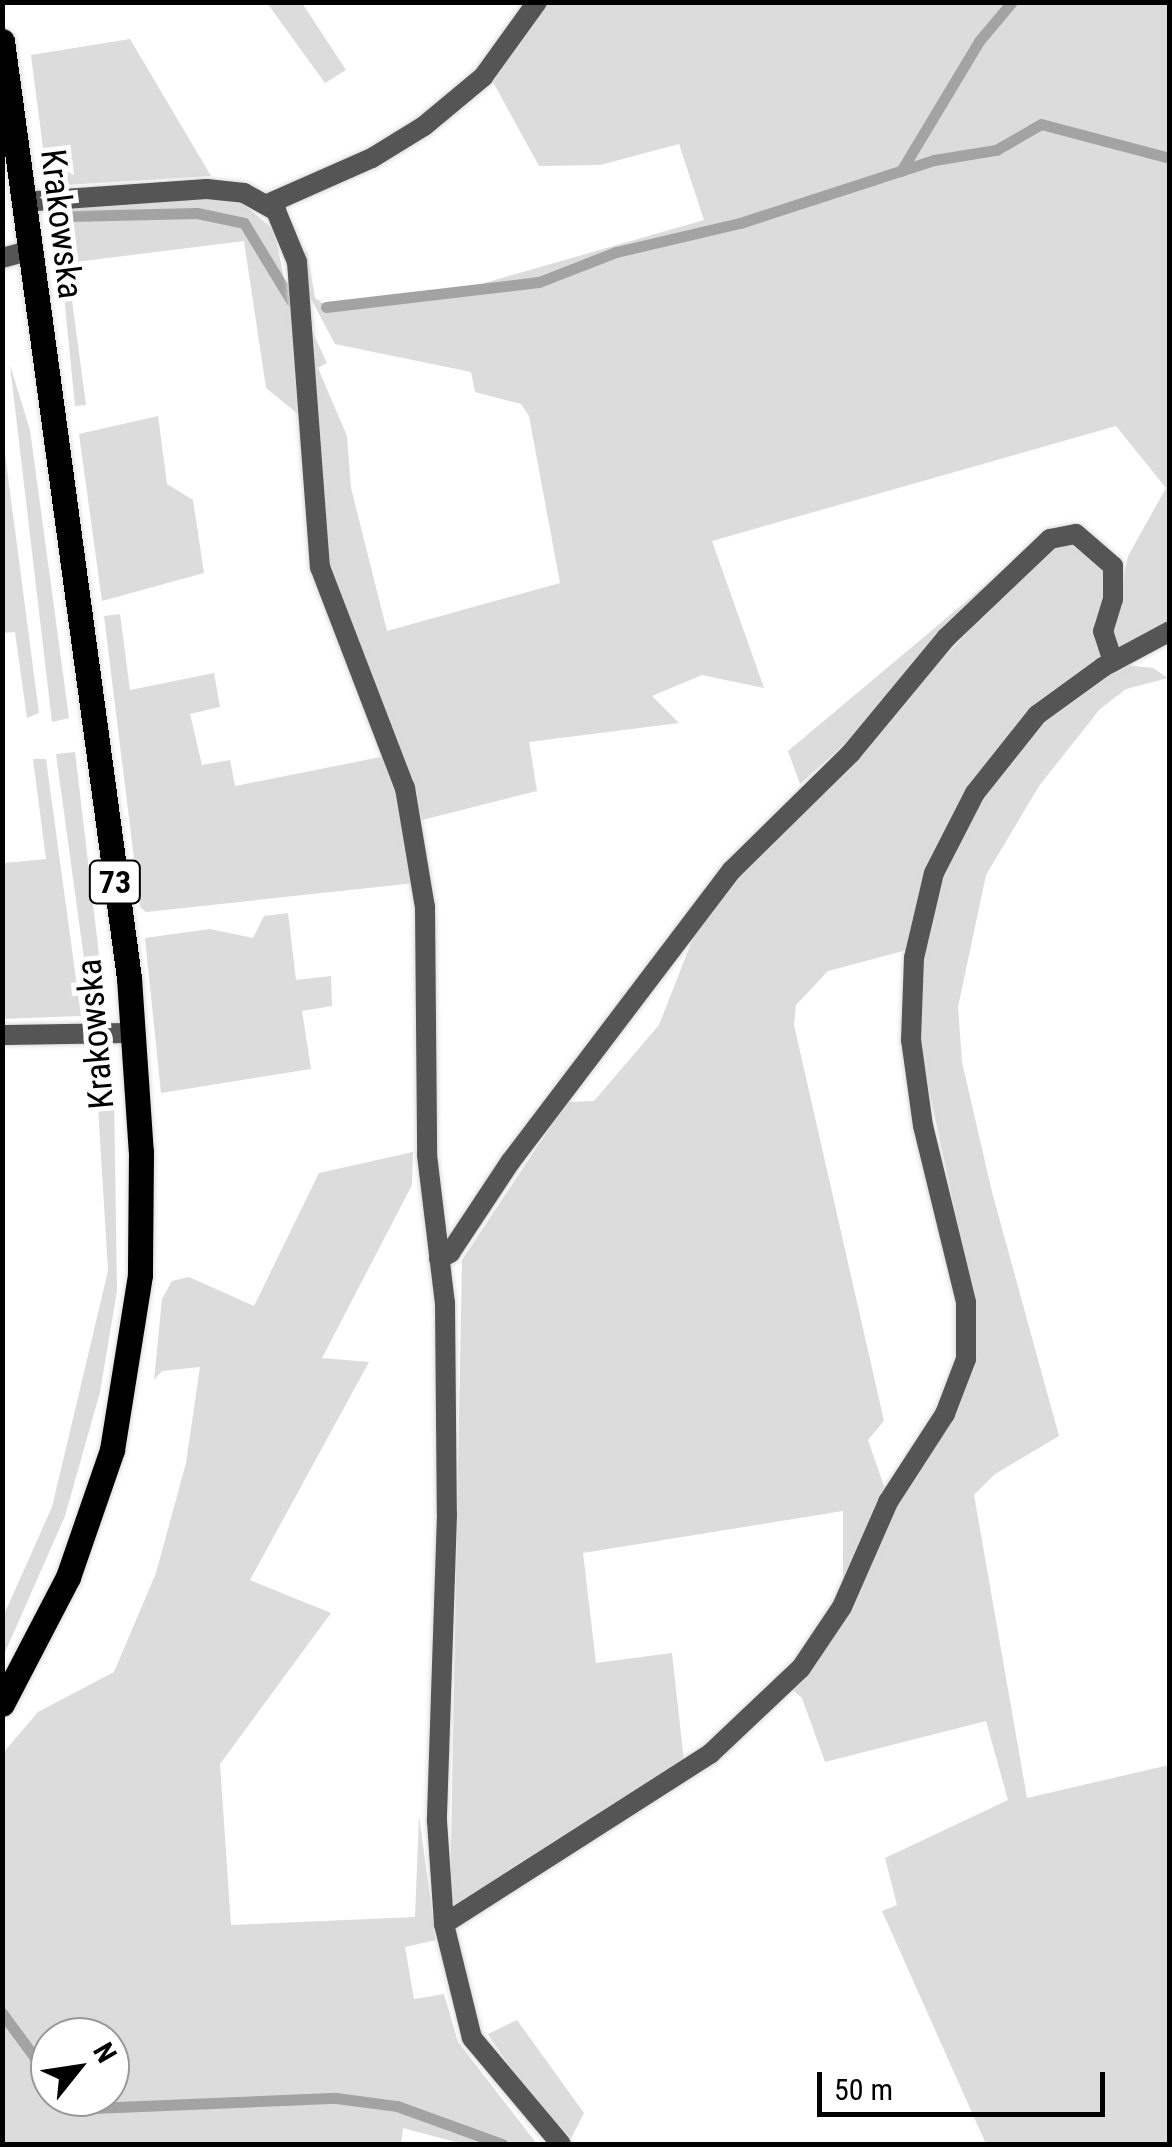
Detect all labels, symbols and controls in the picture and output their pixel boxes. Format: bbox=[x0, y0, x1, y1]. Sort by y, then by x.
street label: Krakowska bbox=[31, 147, 91, 301]
road number: 73 bbox=[88, 855, 142, 909]
street label: Krakowska bbox=[69, 957, 123, 1111]
north arrow bbox=[30, 2017, 130, 2117]
text: N bbox=[86, 2037, 123, 2068]
scale bar bbox=[822, 2052, 1110, 2114]
text: 50 m bbox=[834, 2072, 893, 2107]

